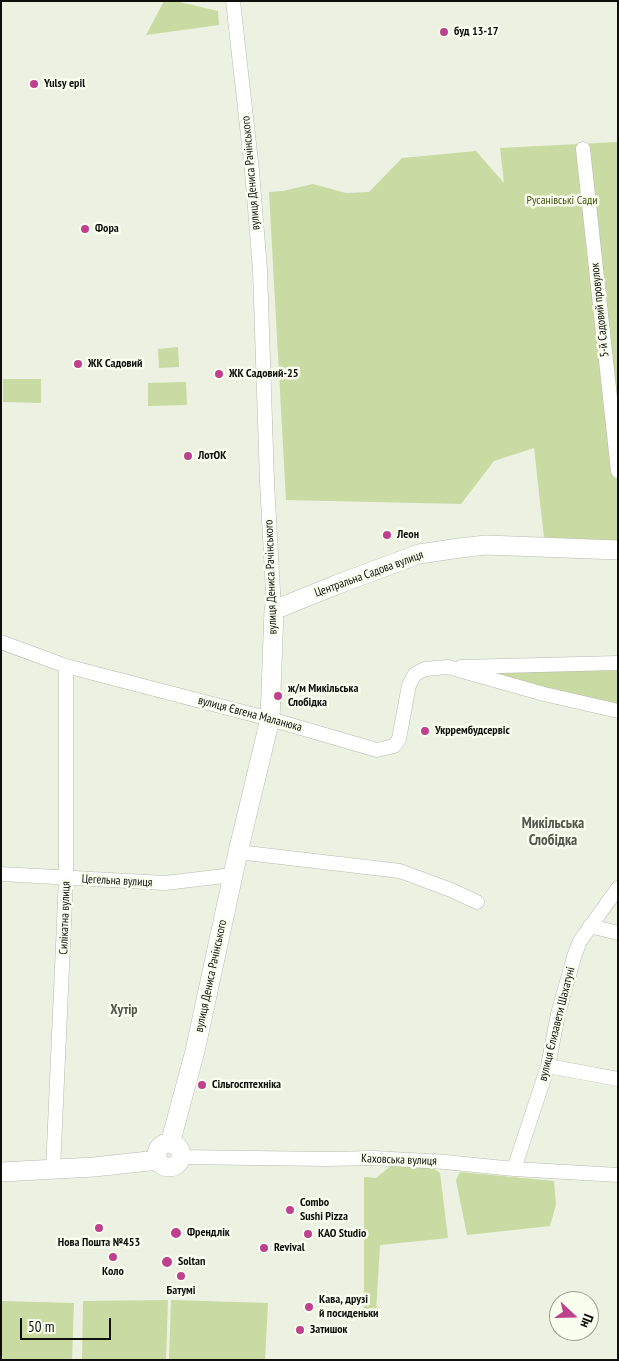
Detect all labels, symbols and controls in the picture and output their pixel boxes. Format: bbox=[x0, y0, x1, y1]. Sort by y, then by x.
place label: буд 13-17 bbox=[454, 25, 498, 39]
marker: буд 13-17 bbox=[438, 26, 450, 38]
place label: Yulsy epil bbox=[44, 77, 85, 91]
marker: Yulsy epil bbox=[28, 78, 40, 90]
street label: вулиця Дениса Рачінського bbox=[239, 115, 263, 231]
park label: Русанівські Сади bbox=[526, 194, 598, 208]
place label: Фора bbox=[95, 222, 119, 236]
marker: Фора bbox=[79, 223, 91, 235]
street label: 5-й Садовий провулок bbox=[588, 262, 612, 358]
place label: ЖК Садовий bbox=[88, 357, 142, 371]
marker: ЖК Садовий bbox=[72, 358, 84, 370]
place label: ЖК Садовий-25 bbox=[229, 367, 298, 381]
marker: ЖК Садовий-25 bbox=[213, 368, 225, 380]
place label: ЛотОК bbox=[198, 449, 226, 463]
marker: ЛотОК bbox=[182, 450, 194, 462]
street label: вулиця Дениса Рачінського bbox=[262, 519, 280, 635]
place label: Леон bbox=[397, 528, 419, 542]
marker: Леон bbox=[381, 529, 393, 541]
street label: Центральна Садова вулиця bbox=[313, 548, 425, 600]
place label: ж/м Микільська Слобідка bbox=[288, 682, 358, 710]
marker: ж/м Микільська Слобідка bbox=[272, 690, 284, 702]
street label: вулиця Євгена Маланюка bbox=[196, 693, 304, 735]
place label: Укррембудсервіс bbox=[435, 724, 510, 738]
marker: Укррембудсервіс bbox=[419, 725, 431, 737]
district label: Микільська Слобідка bbox=[522, 815, 584, 850]
street label: Цегельна вулиця bbox=[81, 872, 153, 890]
street label: Силікатна вулиця bbox=[57, 881, 73, 955]
street label: вулиця Дениса Рачінського bbox=[192, 918, 230, 1034]
street label: вулиця Єлизавети Шахатуні bbox=[536, 965, 578, 1083]
district label: Хутір bbox=[110, 1002, 138, 1018]
place label: Сільгосптехніка bbox=[212, 1078, 281, 1092]
marker: Сільгосптехніка bbox=[196, 1079, 208, 1091]
street label: Каховська вулиця bbox=[361, 1151, 437, 1169]
place label: Combo Sushi Pizza bbox=[300, 1196, 348, 1224]
marker: Combo Sushi Pizza bbox=[284, 1204, 296, 1216]
marker: Нова Пошта №453 bbox=[93, 1222, 105, 1234]
marker: Френдлік bbox=[169, 1226, 183, 1240]
place label: Френдлік bbox=[187, 1226, 230, 1240]
place label: KAO Studio bbox=[318, 1227, 366, 1241]
marker: KAO Studio bbox=[302, 1228, 314, 1240]
place label: Нова Пошта №453 bbox=[58, 1236, 140, 1250]
place label: Revival bbox=[274, 1241, 305, 1255]
marker: Revival bbox=[258, 1242, 270, 1254]
marker: Коло bbox=[107, 1251, 119, 1263]
marker: Soltan bbox=[160, 1255, 174, 1269]
place label: Soltan bbox=[178, 1255, 205, 1269]
place label: Коло bbox=[102, 1265, 124, 1279]
marker: Батумі bbox=[175, 1270, 187, 1282]
place label: Батумі bbox=[167, 1284, 195, 1298]
north arrow bbox=[549, 1291, 599, 1341]
place label: Кава, друзі й посиденьки bbox=[319, 1293, 378, 1321]
marker: Кава, друзі й посиденьки bbox=[303, 1301, 315, 1313]
scale bar bbox=[22, 1308, 114, 1340]
text: Пн bbox=[576, 1311, 598, 1331]
text: 50 m bbox=[28, 1317, 54, 1336]
place label: Затишок bbox=[310, 1323, 347, 1337]
marker: Затишок bbox=[294, 1324, 306, 1336]

